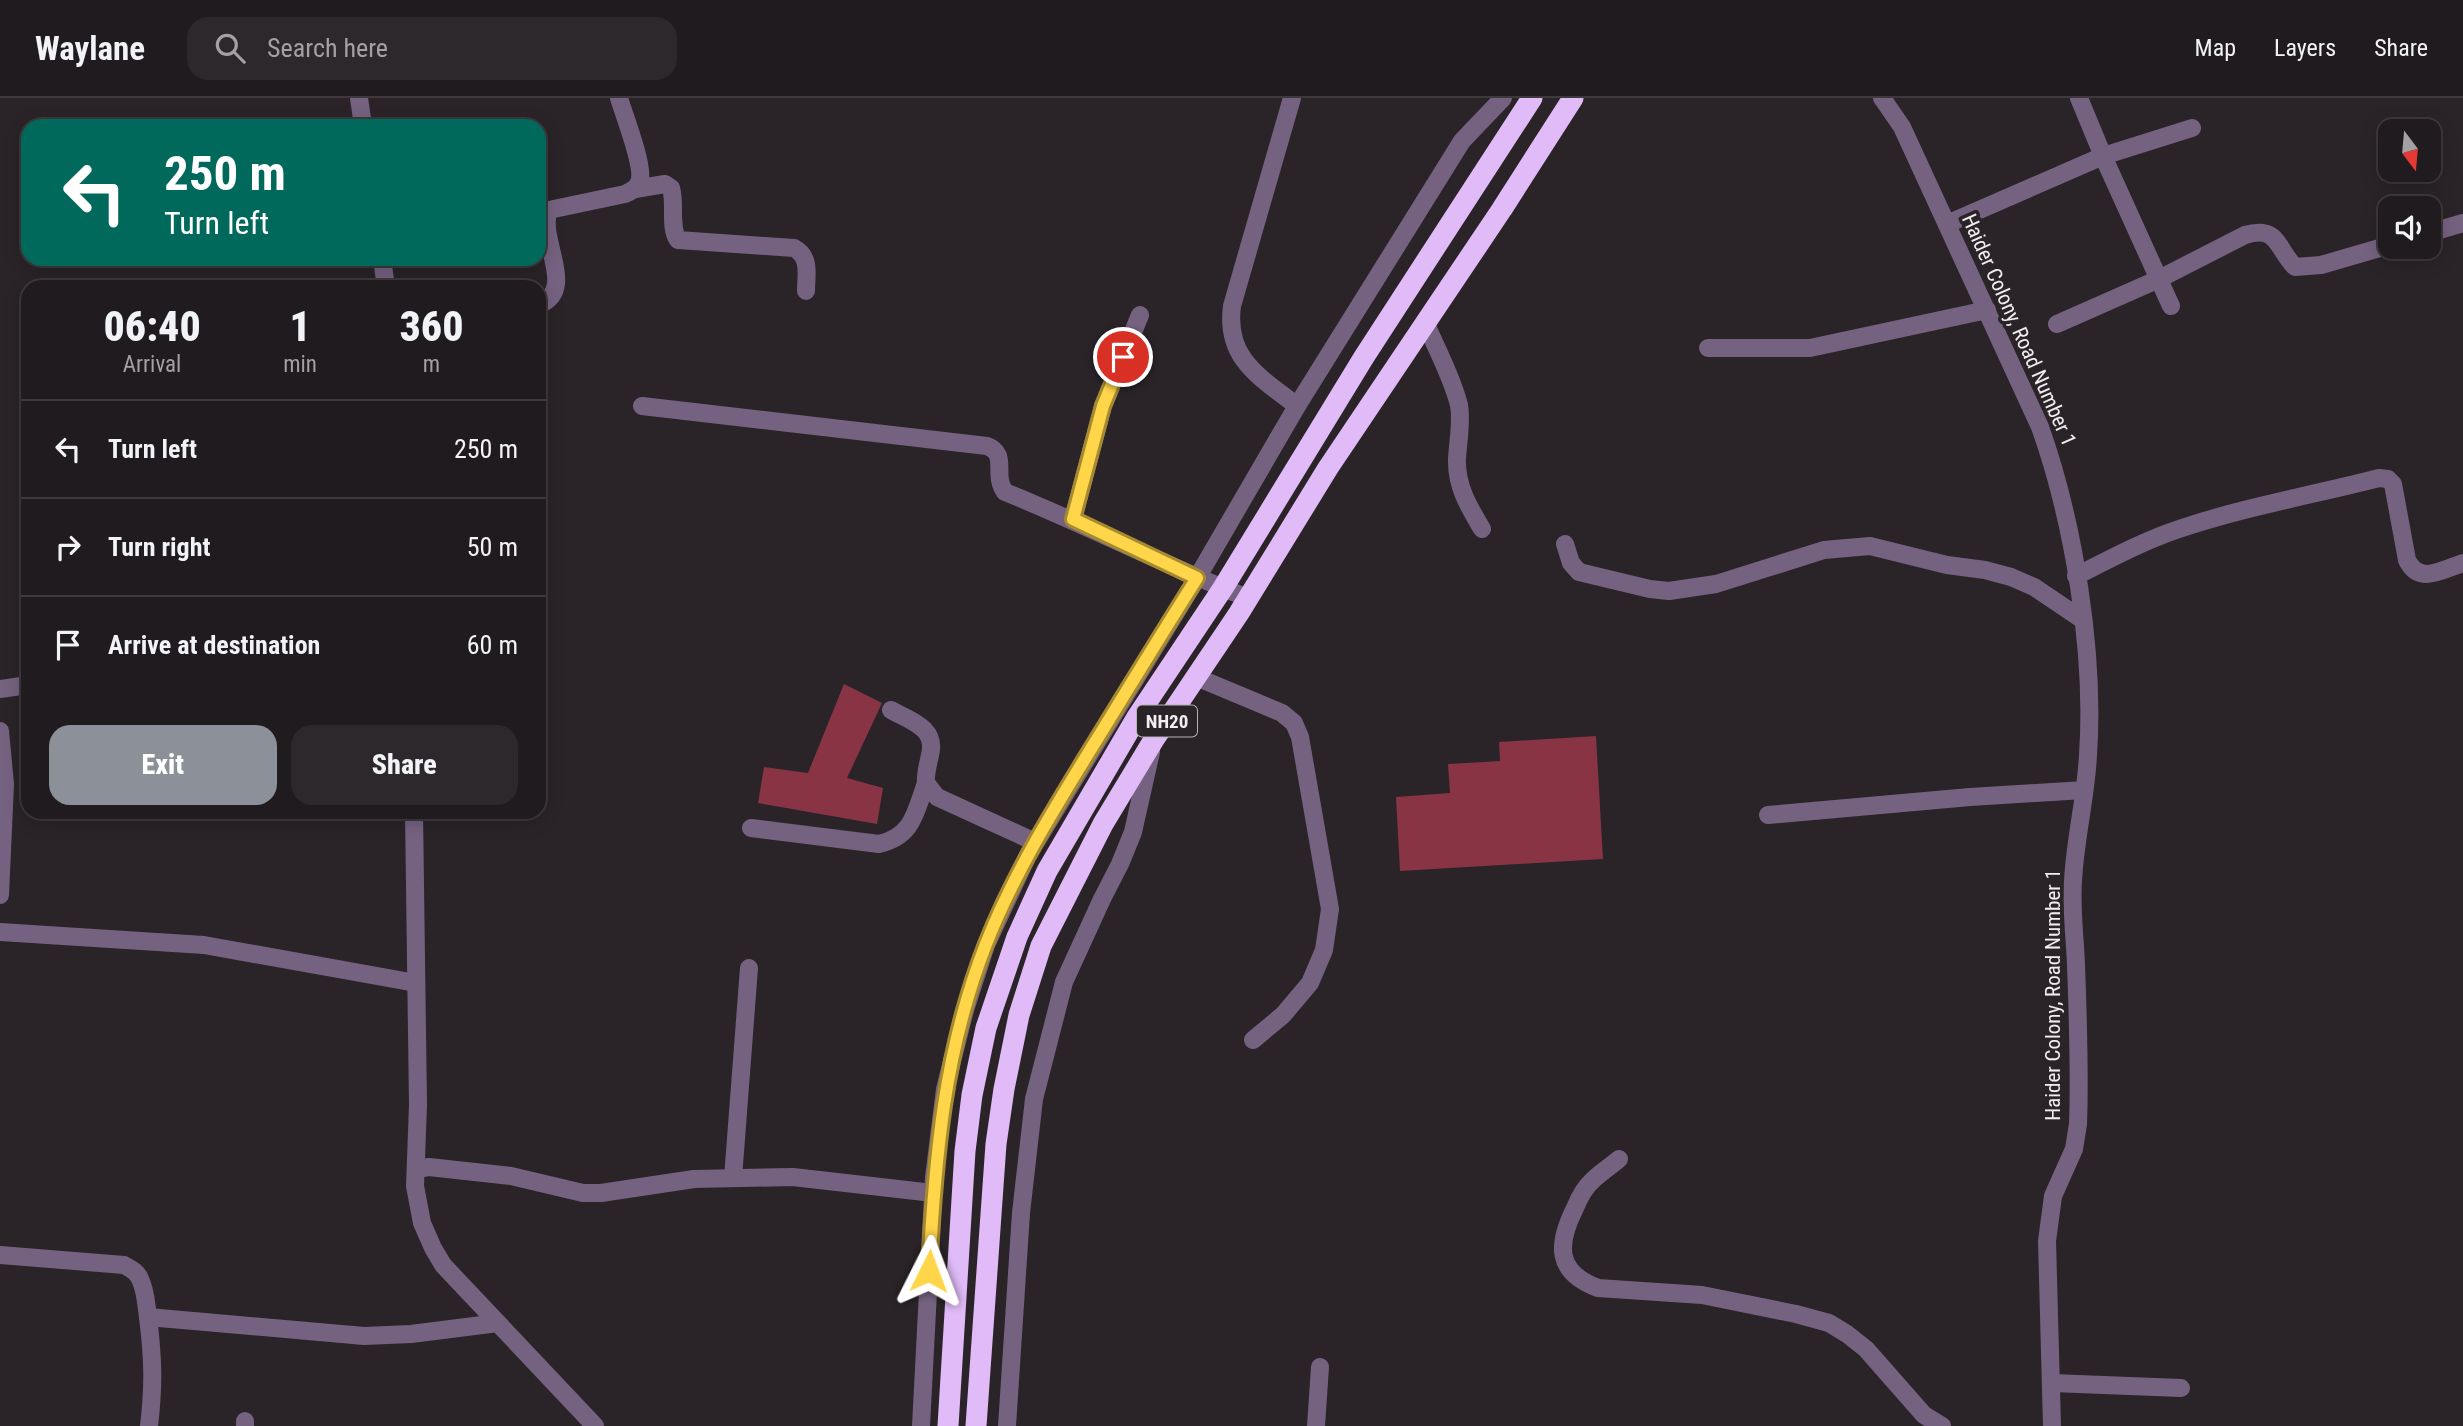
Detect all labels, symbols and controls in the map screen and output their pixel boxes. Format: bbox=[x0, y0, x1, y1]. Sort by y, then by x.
search box bbox=[187, 17, 677, 80]
text: Waylane bbox=[35, 29, 145, 68]
icon: search bbox=[211, 29, 249, 67]
text: Search here bbox=[267, 33, 388, 63]
text: Map bbox=[2195, 34, 2236, 62]
text: Layers bbox=[2274, 34, 2336, 62]
text: Share bbox=[2374, 34, 2428, 62]
north arrow bbox=[2378, 119, 2441, 182]
map controls bbox=[2378, 119, 2441, 259]
text: 250 m bbox=[164, 145, 286, 202]
icon: left bbox=[49, 147, 140, 238]
button: sound bbox=[2378, 196, 2441, 259]
text: Turn left bbox=[164, 204, 269, 242]
street label: Haider Colony, Road Number 1 bbox=[1957, 210, 2081, 450]
text: 06:40 bbox=[103, 302, 201, 351]
text: 1 bbox=[289, 302, 311, 351]
text: 360 bbox=[399, 302, 464, 351]
pin bbox=[1093, 327, 1153, 387]
icon: arrive bbox=[1104, 338, 1142, 376]
text: Arrival bbox=[123, 351, 181, 378]
text: min bbox=[283, 351, 317, 378]
text: m bbox=[423, 351, 440, 378]
icon: left bbox=[49, 430, 87, 468]
text: Turn left bbox=[108, 434, 197, 464]
text: 250 m bbox=[454, 434, 518, 464]
icon: right bbox=[49, 528, 87, 566]
text: Turn right bbox=[108, 532, 210, 562]
text: 50 m bbox=[467, 532, 518, 562]
icon: arrive bbox=[49, 626, 87, 664]
text: Arrive at destination bbox=[108, 630, 320, 660]
text: 60 m bbox=[467, 630, 518, 660]
road number: NH20 bbox=[1137, 706, 1197, 736]
button: Exit bbox=[49, 725, 277, 805]
button: Share bbox=[291, 725, 518, 805]
street label: Haider Colony, Road Number 1 bbox=[2041, 869, 2065, 1121]
position arrow bbox=[892, 1234, 966, 1308]

